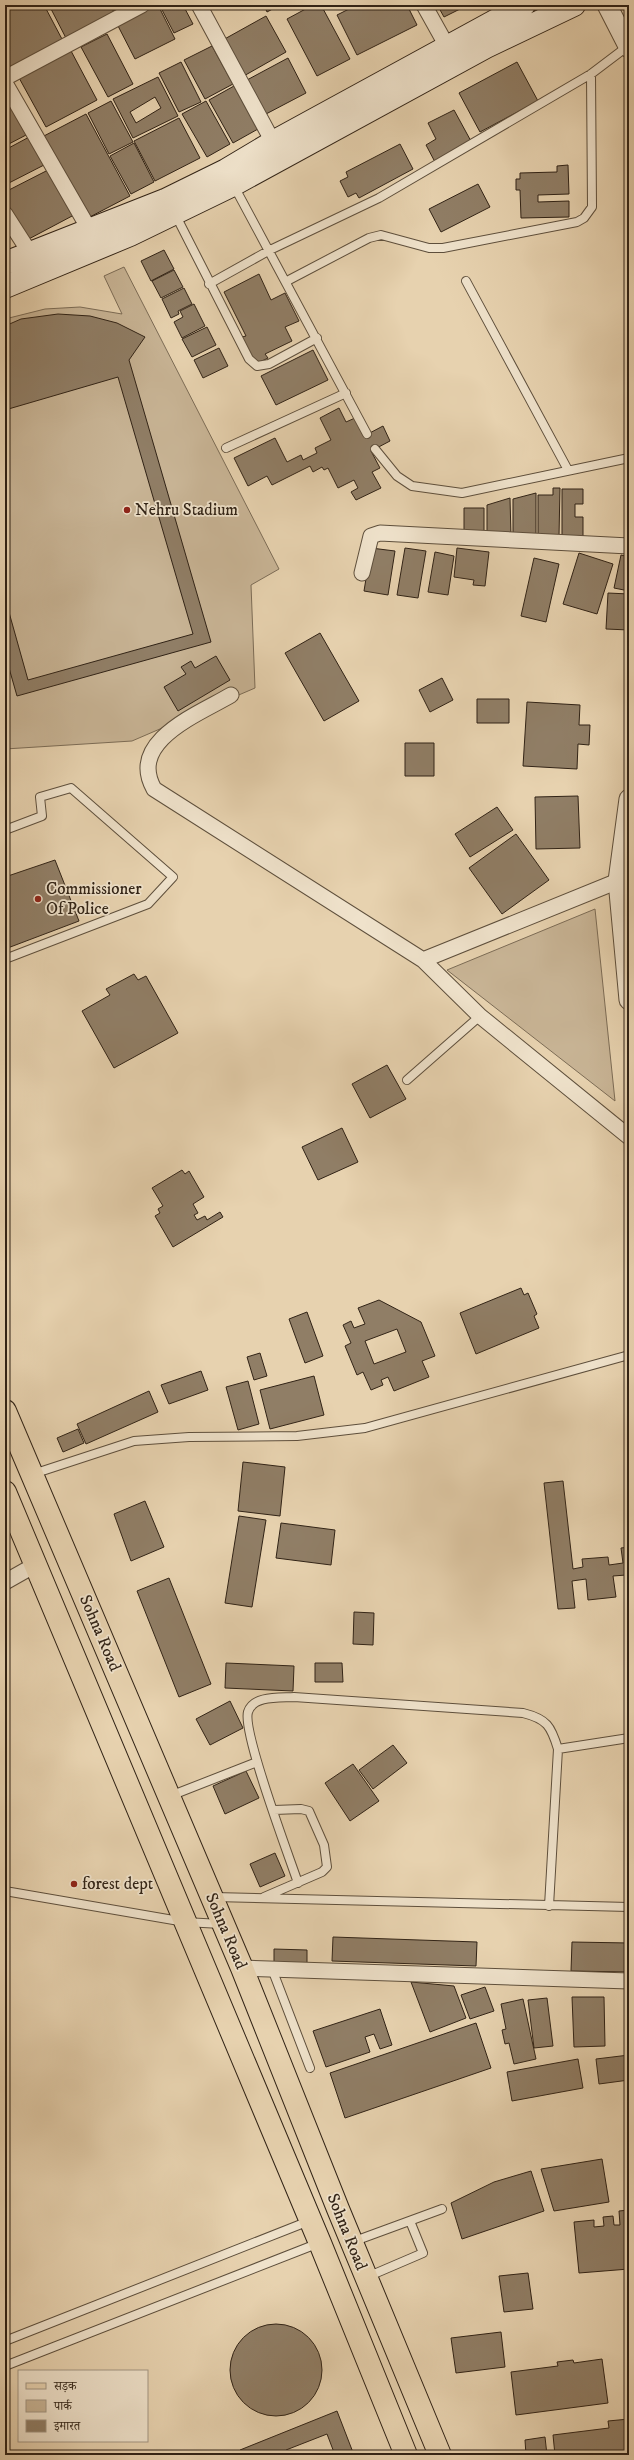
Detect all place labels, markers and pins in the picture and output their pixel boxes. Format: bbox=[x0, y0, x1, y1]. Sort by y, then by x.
place label: Nehru Stadium bbox=[135, 499, 238, 521]
marker: Nehru Stadium bbox=[122, 505, 132, 515]
place label: Commissioner Of Police bbox=[46, 878, 142, 920]
marker: Commissioner Of Police bbox=[33, 894, 43, 904]
place label: forest dept bbox=[82, 1873, 154, 1895]
marker: forest dept bbox=[69, 1879, 79, 1889]

